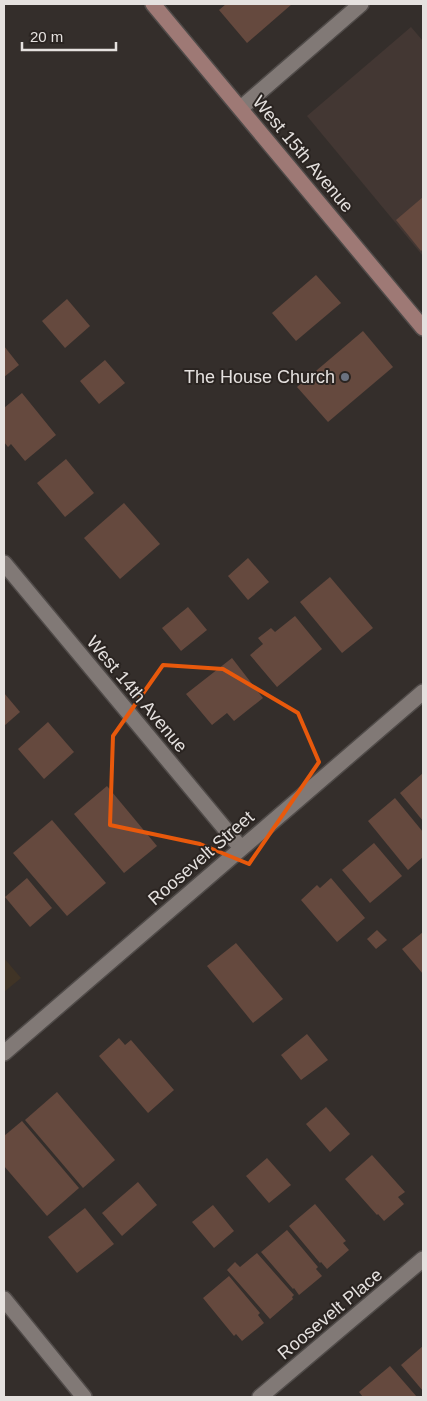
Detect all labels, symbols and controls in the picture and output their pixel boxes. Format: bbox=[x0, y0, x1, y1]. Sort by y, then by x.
scale bar bbox=[22, 20, 116, 52]
text: 20 m bbox=[30, 28, 63, 45]
street label: West 15th Avenue bbox=[249, 92, 357, 216]
place label: The House Church bbox=[184, 367, 335, 387]
marker: The House Church bbox=[339, 371, 351, 383]
street label: West 14th Avenue bbox=[83, 632, 191, 756]
street label: Roosevelt Street bbox=[144, 807, 258, 909]
street label: Roosevelt Place bbox=[274, 1265, 386, 1363]

